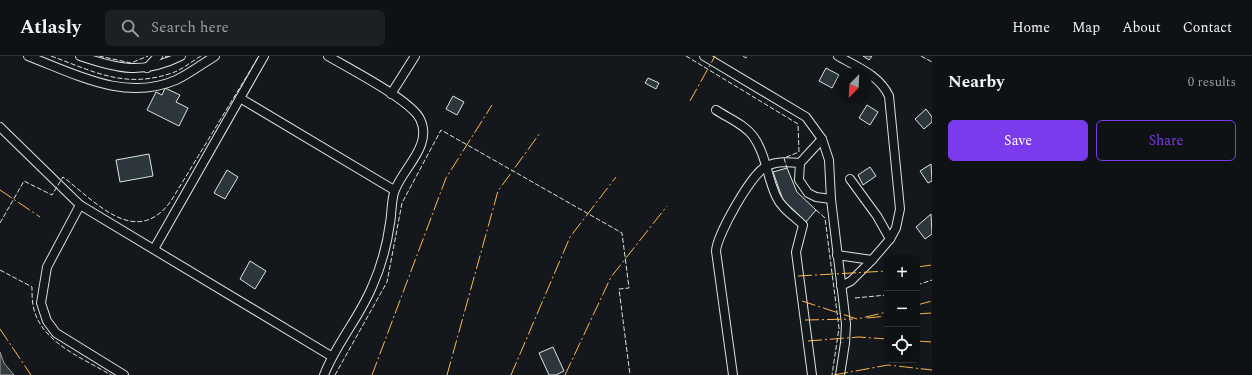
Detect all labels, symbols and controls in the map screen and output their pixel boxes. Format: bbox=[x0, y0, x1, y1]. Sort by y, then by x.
search box bbox=[105, 10, 385, 46]
text: Atlasly bbox=[20, 13, 81, 42]
text: Search here bbox=[151, 16, 229, 39]
icon: search bbox=[119, 17, 141, 39]
text: Home bbox=[1012, 17, 1050, 38]
text: Map bbox=[1072, 17, 1100, 38]
text: About bbox=[1122, 17, 1161, 38]
text: Contact bbox=[1183, 17, 1232, 38]
north arrow bbox=[836, 68, 872, 104]
text: Nearby bbox=[948, 69, 1004, 95]
text: 0 results bbox=[1188, 72, 1236, 92]
button: Save bbox=[948, 120, 1088, 161]
button: Share bbox=[1096, 120, 1236, 161]
map controls bbox=[884, 255, 920, 363]
button: + bbox=[884, 255, 920, 291]
button: − bbox=[884, 291, 920, 327]
button: locate bbox=[884, 327, 920, 363]

